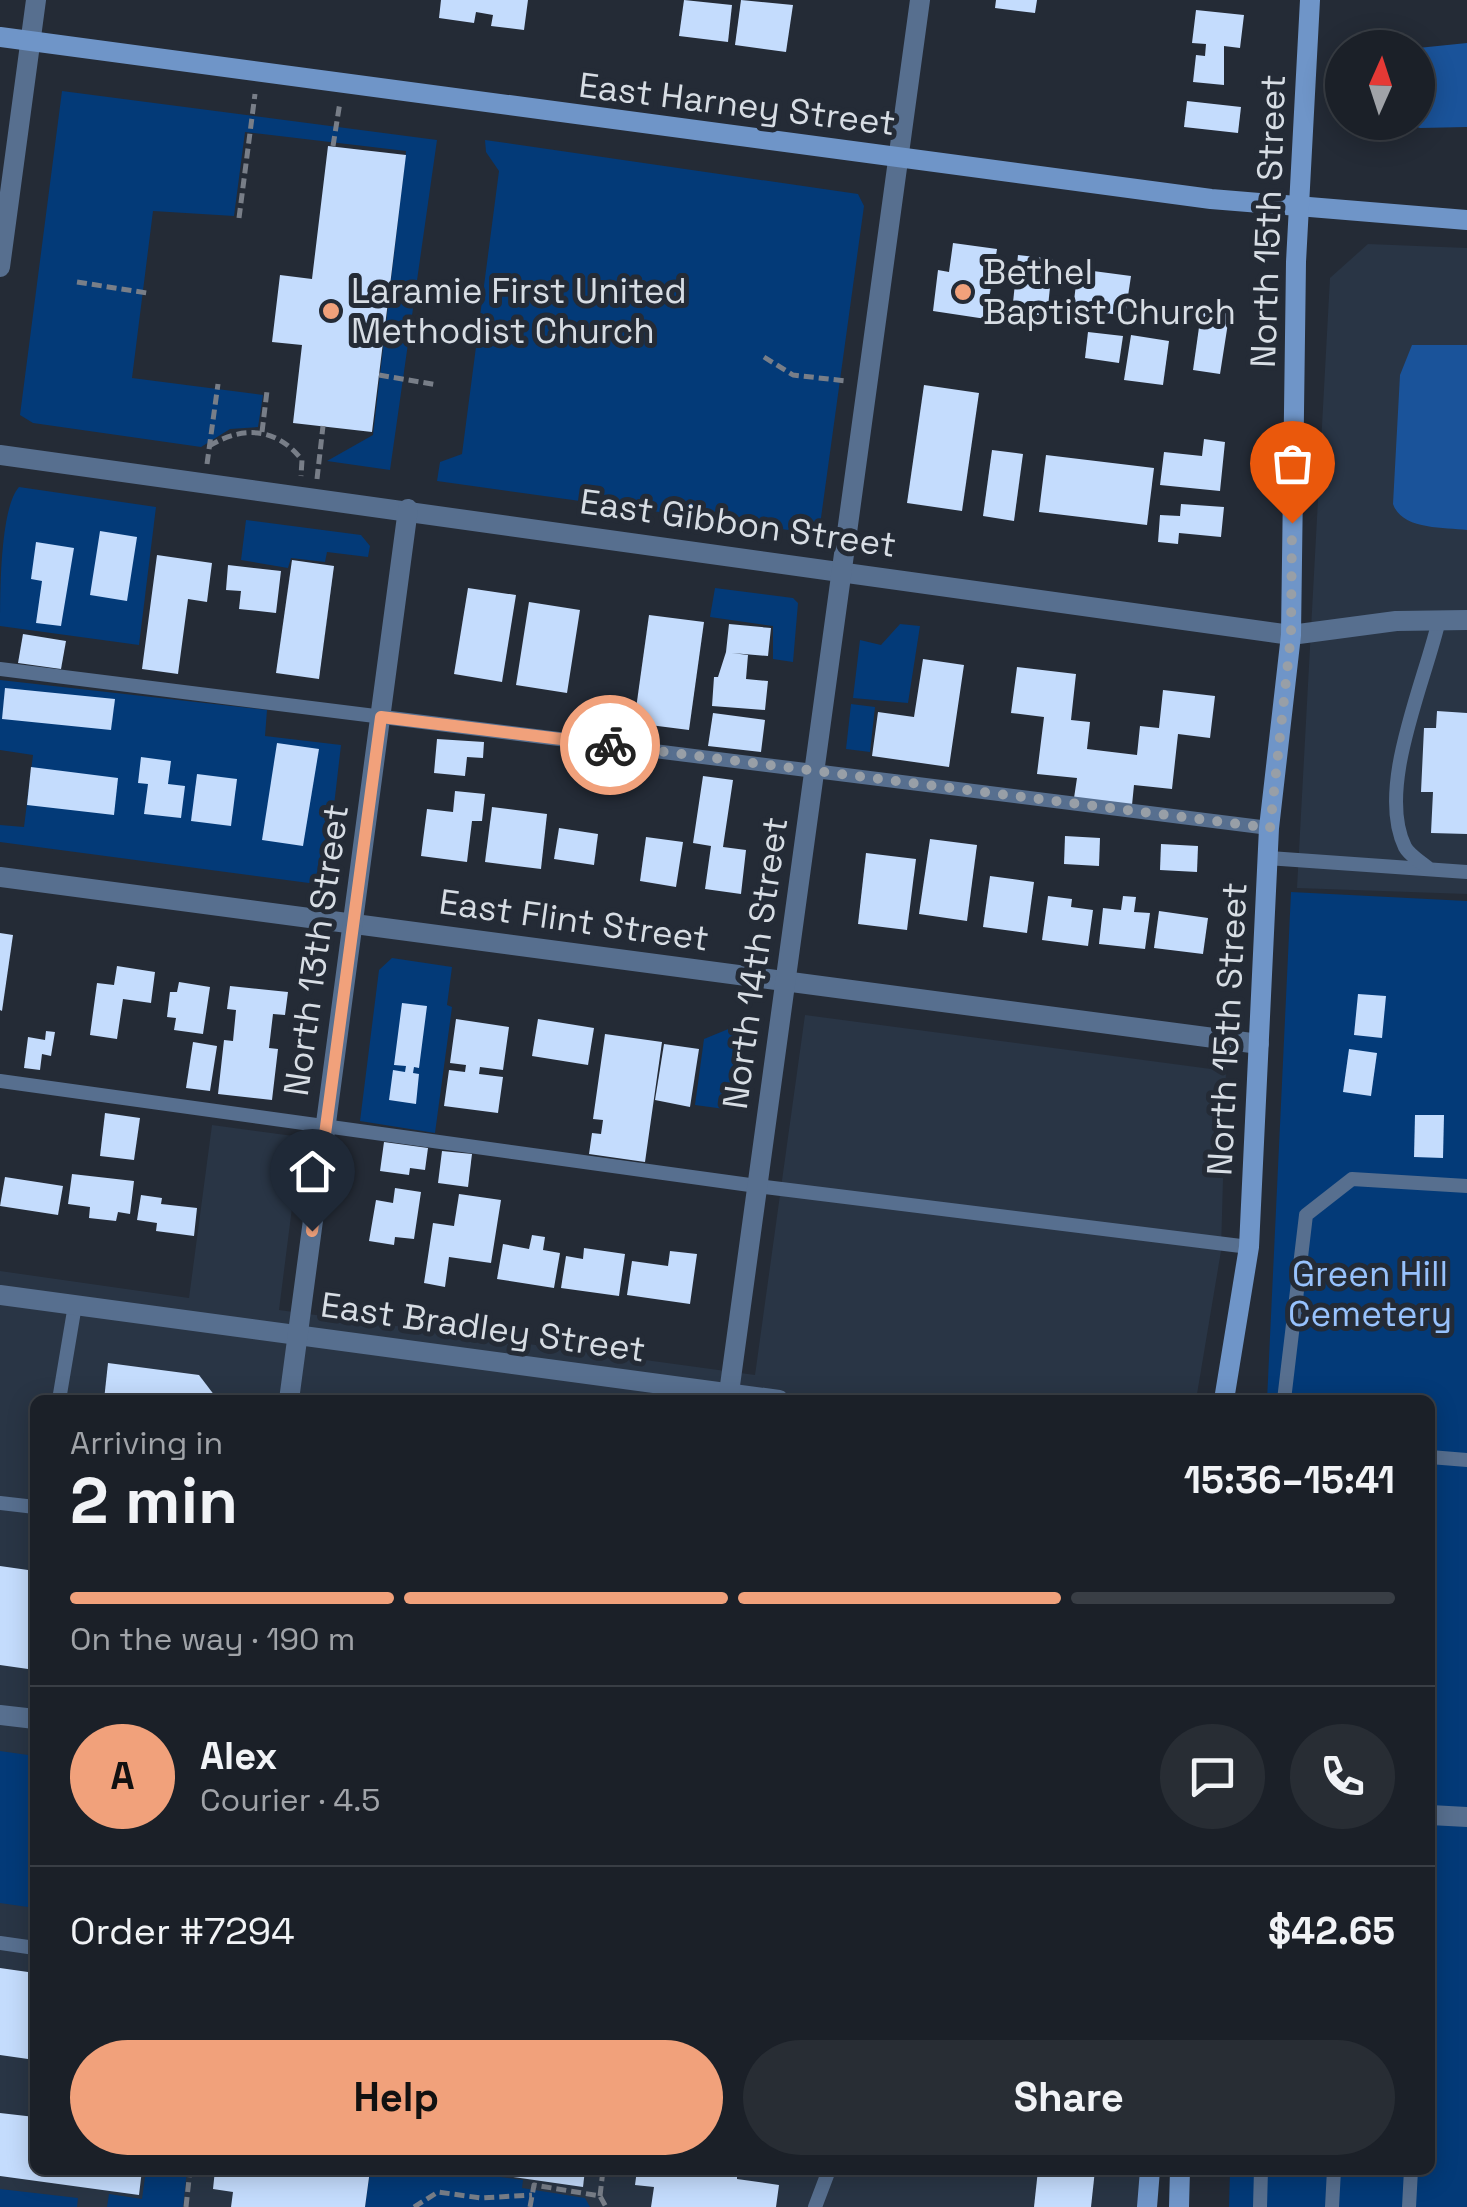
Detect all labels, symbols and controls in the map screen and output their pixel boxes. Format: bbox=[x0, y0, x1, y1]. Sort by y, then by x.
north arrow bbox=[1325, 30, 1435, 140]
map controls bbox=[1325, 30, 1435, 140]
street label: East Harney Street bbox=[576, 63, 898, 145]
street label: North 15th Street bbox=[1241, 73, 1295, 369]
place label: Bethel Baptist Church bbox=[983, 250, 1236, 334]
place label: Laramie First United Methodist Church bbox=[351, 269, 687, 353]
marker: Bethel Baptist Church bbox=[952, 281, 974, 303]
marker: Laramie First United Methodist Church bbox=[320, 300, 342, 322]
pin bbox=[1250, 421, 1335, 524]
icon: bag bbox=[1265, 436, 1320, 491]
street label: East Gibbon Street bbox=[577, 479, 899, 567]
courier bbox=[560, 695, 660, 795]
icon: bike bbox=[583, 718, 638, 773]
street label: North 13th Street bbox=[274, 801, 358, 1099]
street label: North 14th Street bbox=[713, 814, 797, 1112]
street label: East Flint Street bbox=[436, 879, 712, 961]
street label: North 15th Street bbox=[1197, 881, 1257, 1177]
pin bbox=[270, 1129, 355, 1232]
icon: home bbox=[285, 1144, 340, 1199]
park label: Green Hill Cemetery bbox=[1288, 1252, 1452, 1336]
street label: East Bradley Street bbox=[318, 1282, 648, 1372]
text: Arriving in bbox=[70, 1423, 223, 1463]
text: 15:36–15:41 bbox=[1184, 1456, 1395, 1504]
text: 2 min bbox=[70, 1459, 238, 1542]
text: On the way · 190 m bbox=[70, 1619, 355, 1659]
button: chat bbox=[1160, 1724, 1265, 1829]
button: phone bbox=[1290, 1724, 1395, 1829]
text: Alex bbox=[200, 1732, 277, 1780]
text: A bbox=[110, 1752, 135, 1800]
text: Courier · 4.5 bbox=[200, 1780, 381, 1820]
text: Order #7294 bbox=[70, 1907, 295, 1955]
text: $42.65 bbox=[1268, 1907, 1395, 1955]
button: Help bbox=[70, 2040, 723, 2155]
button: Share bbox=[743, 2040, 1395, 2155]

